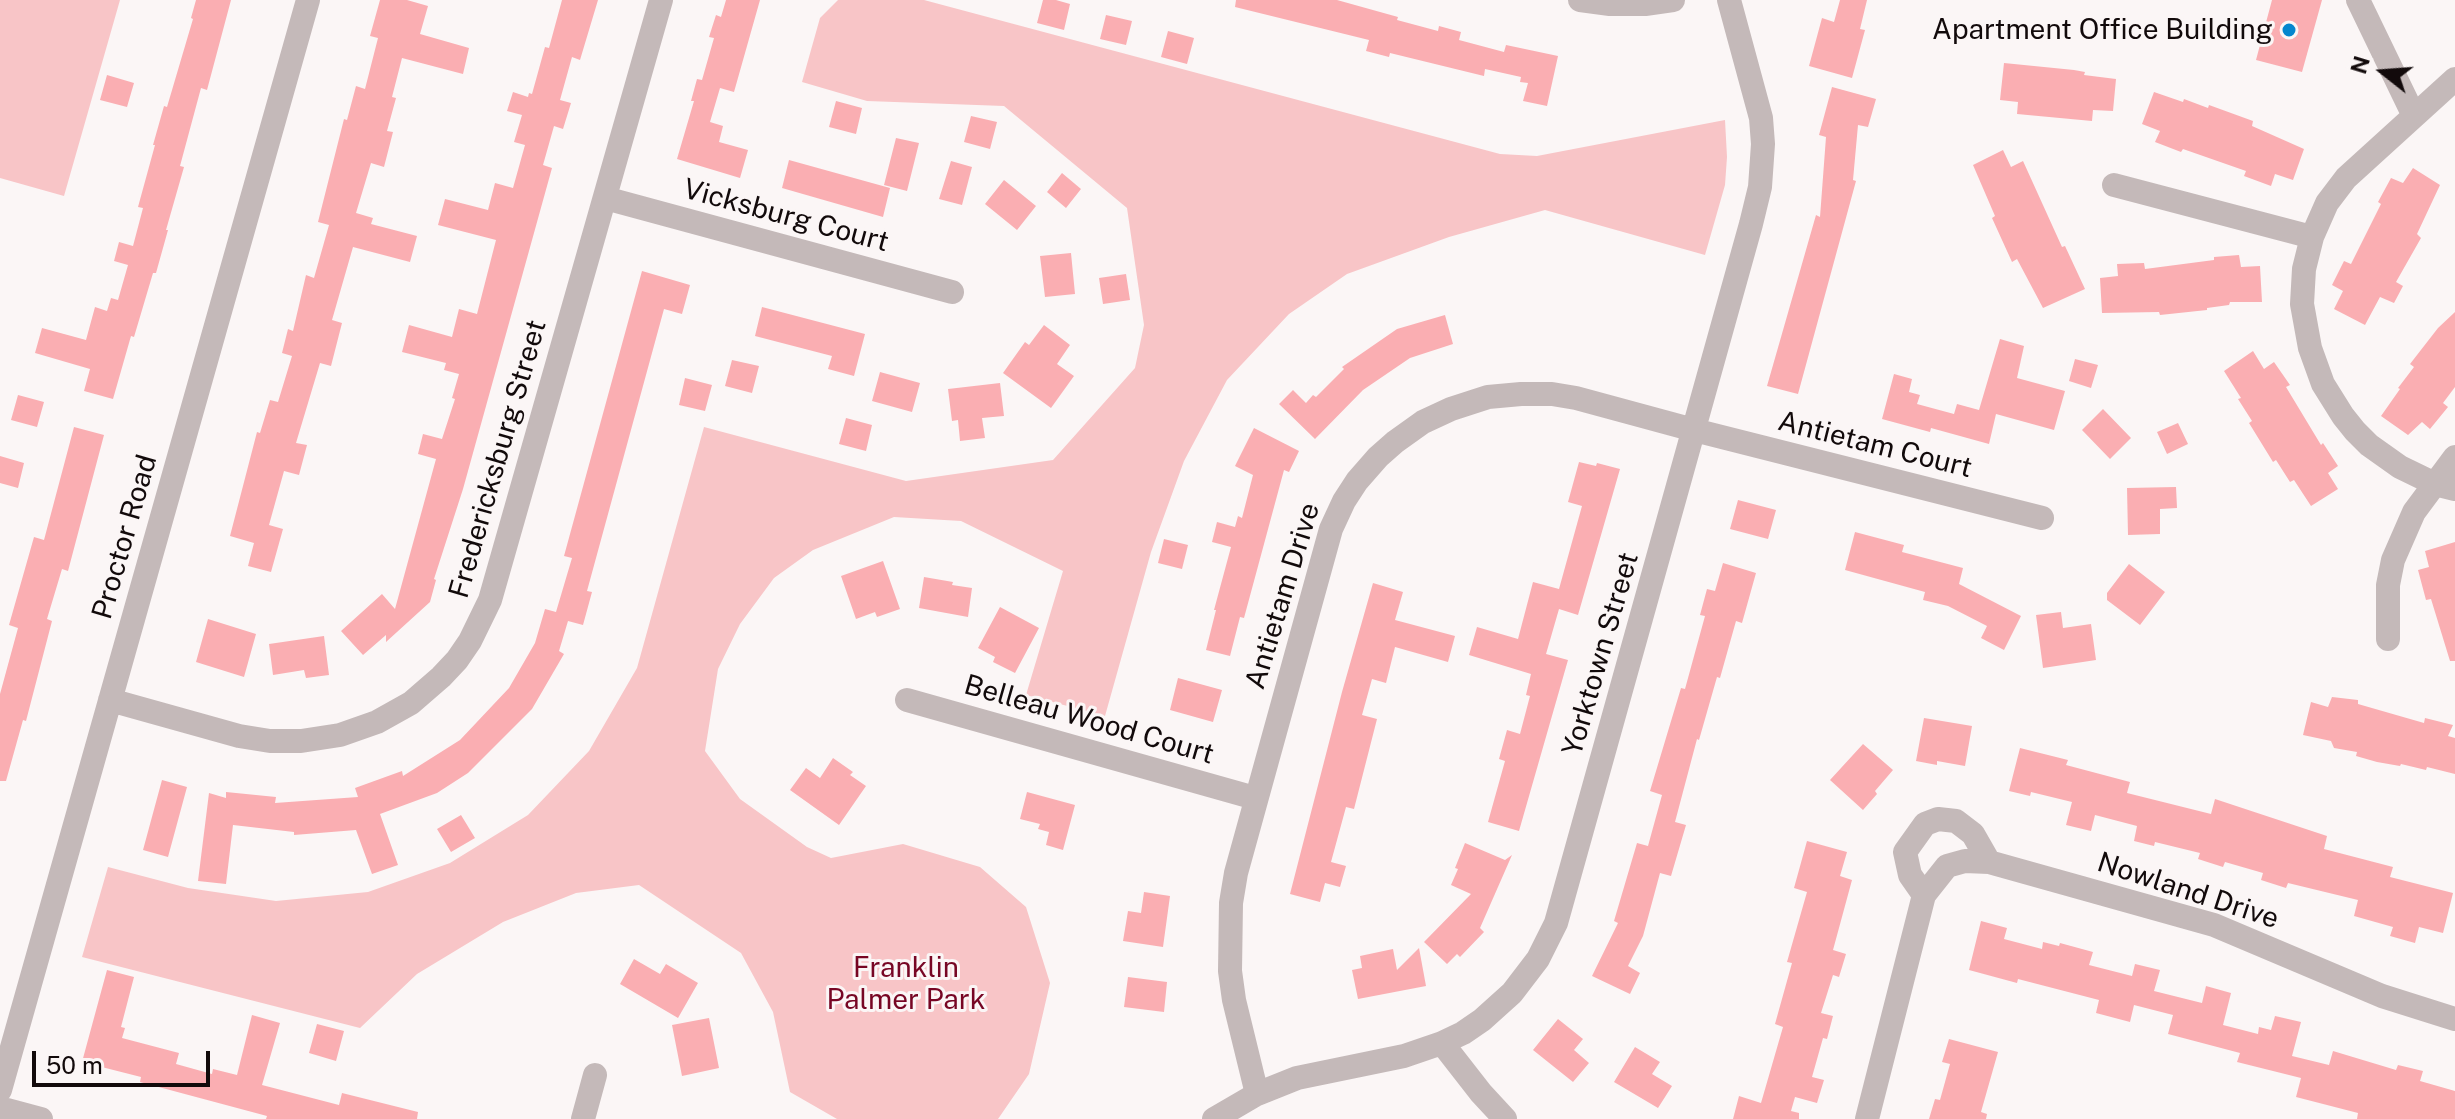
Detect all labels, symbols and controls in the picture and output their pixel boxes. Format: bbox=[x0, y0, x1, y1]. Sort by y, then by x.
place label: Apartment Office Building bbox=[1932, 13, 2273, 47]
marker: Apartment Office Building bbox=[2280, 21, 2298, 39]
north arrow bbox=[2343, 32, 2423, 112]
text: N bbox=[2345, 53, 2375, 77]
street label: Vicksburg Court bbox=[680, 172, 892, 260]
street label: Fredericksburg Street bbox=[442, 316, 554, 602]
street label: Antietam Court bbox=[1775, 405, 1975, 485]
street label: Proctor Road bbox=[86, 451, 164, 623]
street label: Antietam Drive bbox=[1239, 499, 1327, 693]
street label: Yorktown Street bbox=[1556, 548, 1646, 760]
street label: Belleau Wood Court bbox=[960, 668, 1218, 772]
street label: Nowland Drive bbox=[2093, 846, 2283, 936]
park label: Franklin Palmer Park bbox=[827, 951, 985, 1017]
scale bar bbox=[36, 1035, 214, 1085]
text: 50 m bbox=[46, 1051, 103, 1079]

